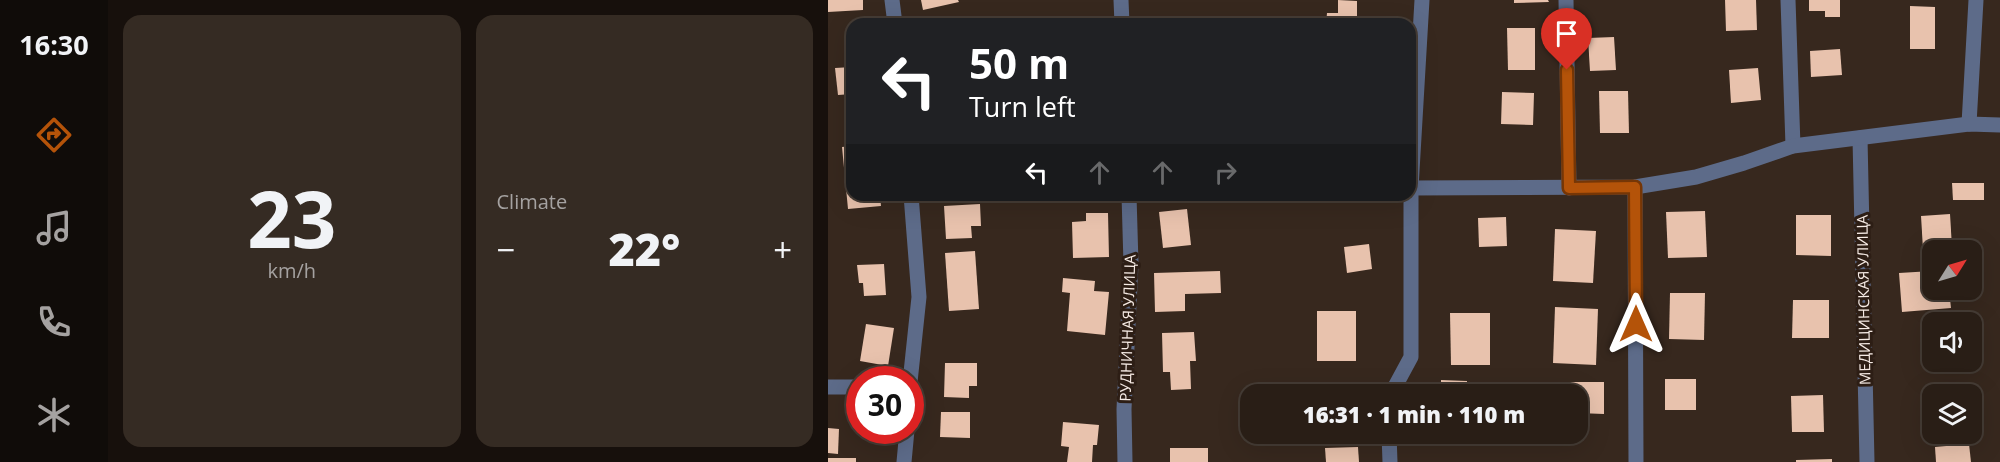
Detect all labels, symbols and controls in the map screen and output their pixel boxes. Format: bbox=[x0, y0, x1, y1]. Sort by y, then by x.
pin bbox=[1541, 8, 1592, 70]
icon: arrive bbox=[1550, 17, 1583, 50]
text: 16:30 bbox=[19, 26, 89, 63]
text: 50 m bbox=[969, 34, 1069, 91]
icon: left bbox=[870, 42, 948, 120]
text: Turn left bbox=[969, 88, 1076, 125]
icon: directions bbox=[33, 114, 75, 156]
icon: left bbox=[1020, 156, 1053, 189]
icon: ahead bbox=[1083, 156, 1116, 189]
icon: ahead bbox=[1146, 156, 1179, 189]
icon: right bbox=[1209, 156, 1242, 189]
text: 23 bbox=[247, 165, 336, 271]
text: Climate bbox=[497, 188, 567, 215]
icon: music bbox=[33, 207, 75, 249]
street label: МЕДИЦИНСКАЯ УЛИЦА bbox=[1852, 214, 1874, 385]
text: 22° bbox=[608, 218, 680, 279]
text: − bbox=[497, 227, 515, 272]
text: + bbox=[773, 227, 792, 272]
north arrow bbox=[1922, 240, 1982, 300]
map controls bbox=[1922, 240, 1982, 444]
street label: РУДНИЧНАЯ УЛИЦА bbox=[1114, 254, 1140, 402]
text: km/h bbox=[267, 257, 316, 284]
position arrow bbox=[1604, 292, 1668, 356]
icon: phone bbox=[33, 301, 75, 343]
button: sound bbox=[1922, 312, 1982, 372]
speed limit sign: 30 bbox=[846, 366, 924, 444]
button: layers bbox=[1922, 384, 1982, 444]
icon: climate bbox=[33, 394, 75, 436]
text: 16:31 · 1 min · 110 m bbox=[1303, 399, 1525, 429]

